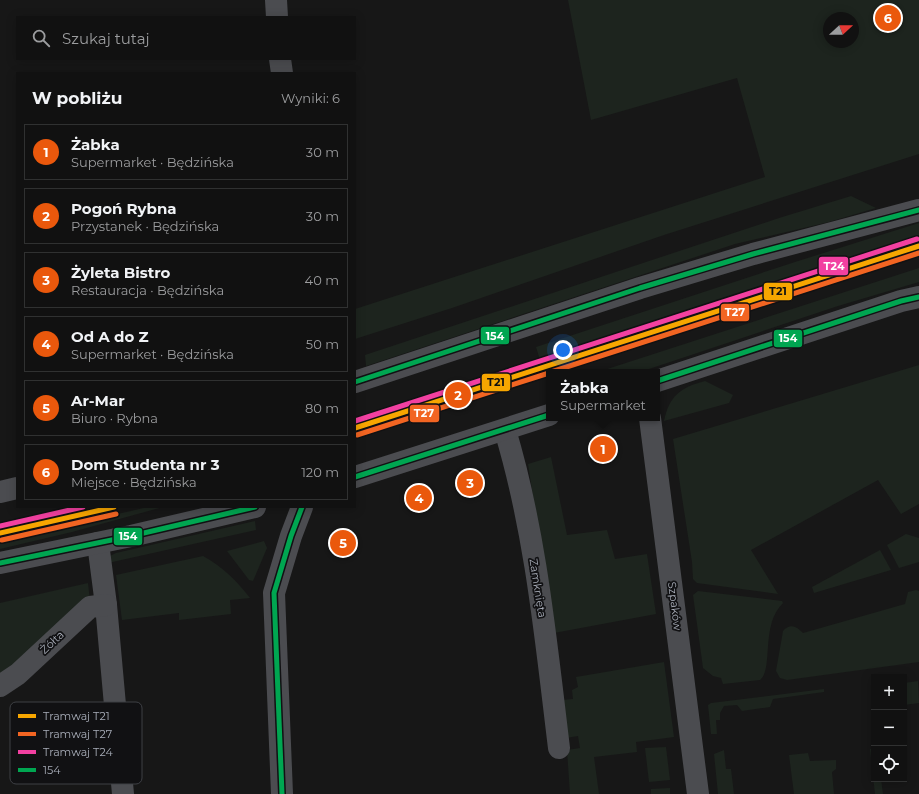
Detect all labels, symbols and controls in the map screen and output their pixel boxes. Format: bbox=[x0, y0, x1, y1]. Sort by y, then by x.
pin: 6 bbox=[875, 3, 901, 33]
north arrow bbox=[823, 12, 859, 48]
search box bbox=[16, 16, 356, 60]
icon: search bbox=[30, 27, 52, 49]
text: Szukaj tutaj bbox=[62, 29, 150, 48]
text: W pobliżu bbox=[32, 88, 122, 108]
text: Wyniki: 6 bbox=[281, 90, 340, 106]
text: Żabka bbox=[71, 135, 120, 154]
text: 1 bbox=[43, 144, 49, 160]
text: 30 m bbox=[306, 144, 339, 160]
text: Supermarket · Będzińska bbox=[71, 154, 234, 170]
text: Pogoń Rybna bbox=[71, 199, 177, 218]
text: 2 bbox=[42, 208, 50, 224]
text: 30 m bbox=[306, 208, 339, 224]
text: Przystanek · Będzińska bbox=[71, 218, 219, 234]
line badge: T24 bbox=[818, 256, 849, 276]
text: T24 bbox=[823, 259, 845, 273]
text: Żyleta Bistro bbox=[71, 263, 170, 282]
text: 3 bbox=[42, 272, 50, 288]
text: 40 m bbox=[305, 272, 339, 288]
text: Restauracja · Będzińska bbox=[71, 282, 224, 298]
line badge: T21 bbox=[763, 282, 793, 301]
text: T21 bbox=[769, 284, 787, 298]
line badge: T27 bbox=[720, 303, 750, 322]
text: T27 bbox=[725, 305, 745, 319]
line badge: 154 bbox=[480, 326, 510, 345]
text: Od A do Z bbox=[71, 327, 149, 346]
text: 154 bbox=[486, 329, 505, 343]
line badge: 154 bbox=[773, 329, 803, 348]
text: 154 bbox=[779, 331, 798, 345]
text: 4 bbox=[42, 336, 50, 352]
text: 50 m bbox=[306, 336, 339, 352]
your location bbox=[553, 340, 573, 360]
text: Supermarket · Będzińska bbox=[71, 346, 234, 362]
popup bbox=[546, 369, 660, 421]
line badge: T21 bbox=[481, 373, 511, 392]
text: T21 bbox=[487, 375, 505, 389]
text: Żabka bbox=[560, 378, 609, 397]
pin: 2 bbox=[445, 380, 471, 410]
text: Ar-Mar bbox=[71, 391, 125, 410]
text: Supermarket bbox=[560, 397, 646, 413]
text: 5 bbox=[42, 400, 50, 416]
text: 80 m bbox=[305, 400, 339, 416]
line badge: T27 bbox=[409, 404, 440, 423]
text: T27 bbox=[414, 406, 434, 420]
text: Biuro · Rybna bbox=[71, 410, 158, 426]
pin: 1 bbox=[590, 434, 616, 464]
text: Dom Studenta nr 3 bbox=[71, 455, 220, 474]
text: 6 bbox=[42, 464, 50, 480]
text: 120 m bbox=[301, 464, 339, 480]
pin: 3 bbox=[457, 468, 483, 498]
text: Miejsce · Będzińska bbox=[71, 474, 197, 490]
pin: 4 bbox=[406, 483, 432, 513]
line badge: 154 bbox=[113, 527, 143, 546]
pin: 5 bbox=[330, 528, 356, 558]
text: 154 bbox=[119, 529, 138, 543]
street label: Zamknięta bbox=[526, 557, 550, 619]
street label: Szpaków bbox=[665, 581, 685, 632]
street label: Żółta bbox=[37, 627, 67, 657]
map controls bbox=[871, 674, 907, 782]
button: + bbox=[871, 674, 907, 710]
legend bbox=[10, 702, 142, 784]
text: Tramwaj T21 bbox=[43, 709, 110, 723]
button: − bbox=[871, 710, 907, 746]
text: Tramwaj T27 bbox=[43, 727, 112, 741]
text: Tramwaj T24 bbox=[43, 745, 113, 759]
button: locate bbox=[871, 746, 907, 782]
text: 154 bbox=[43, 763, 61, 777]

